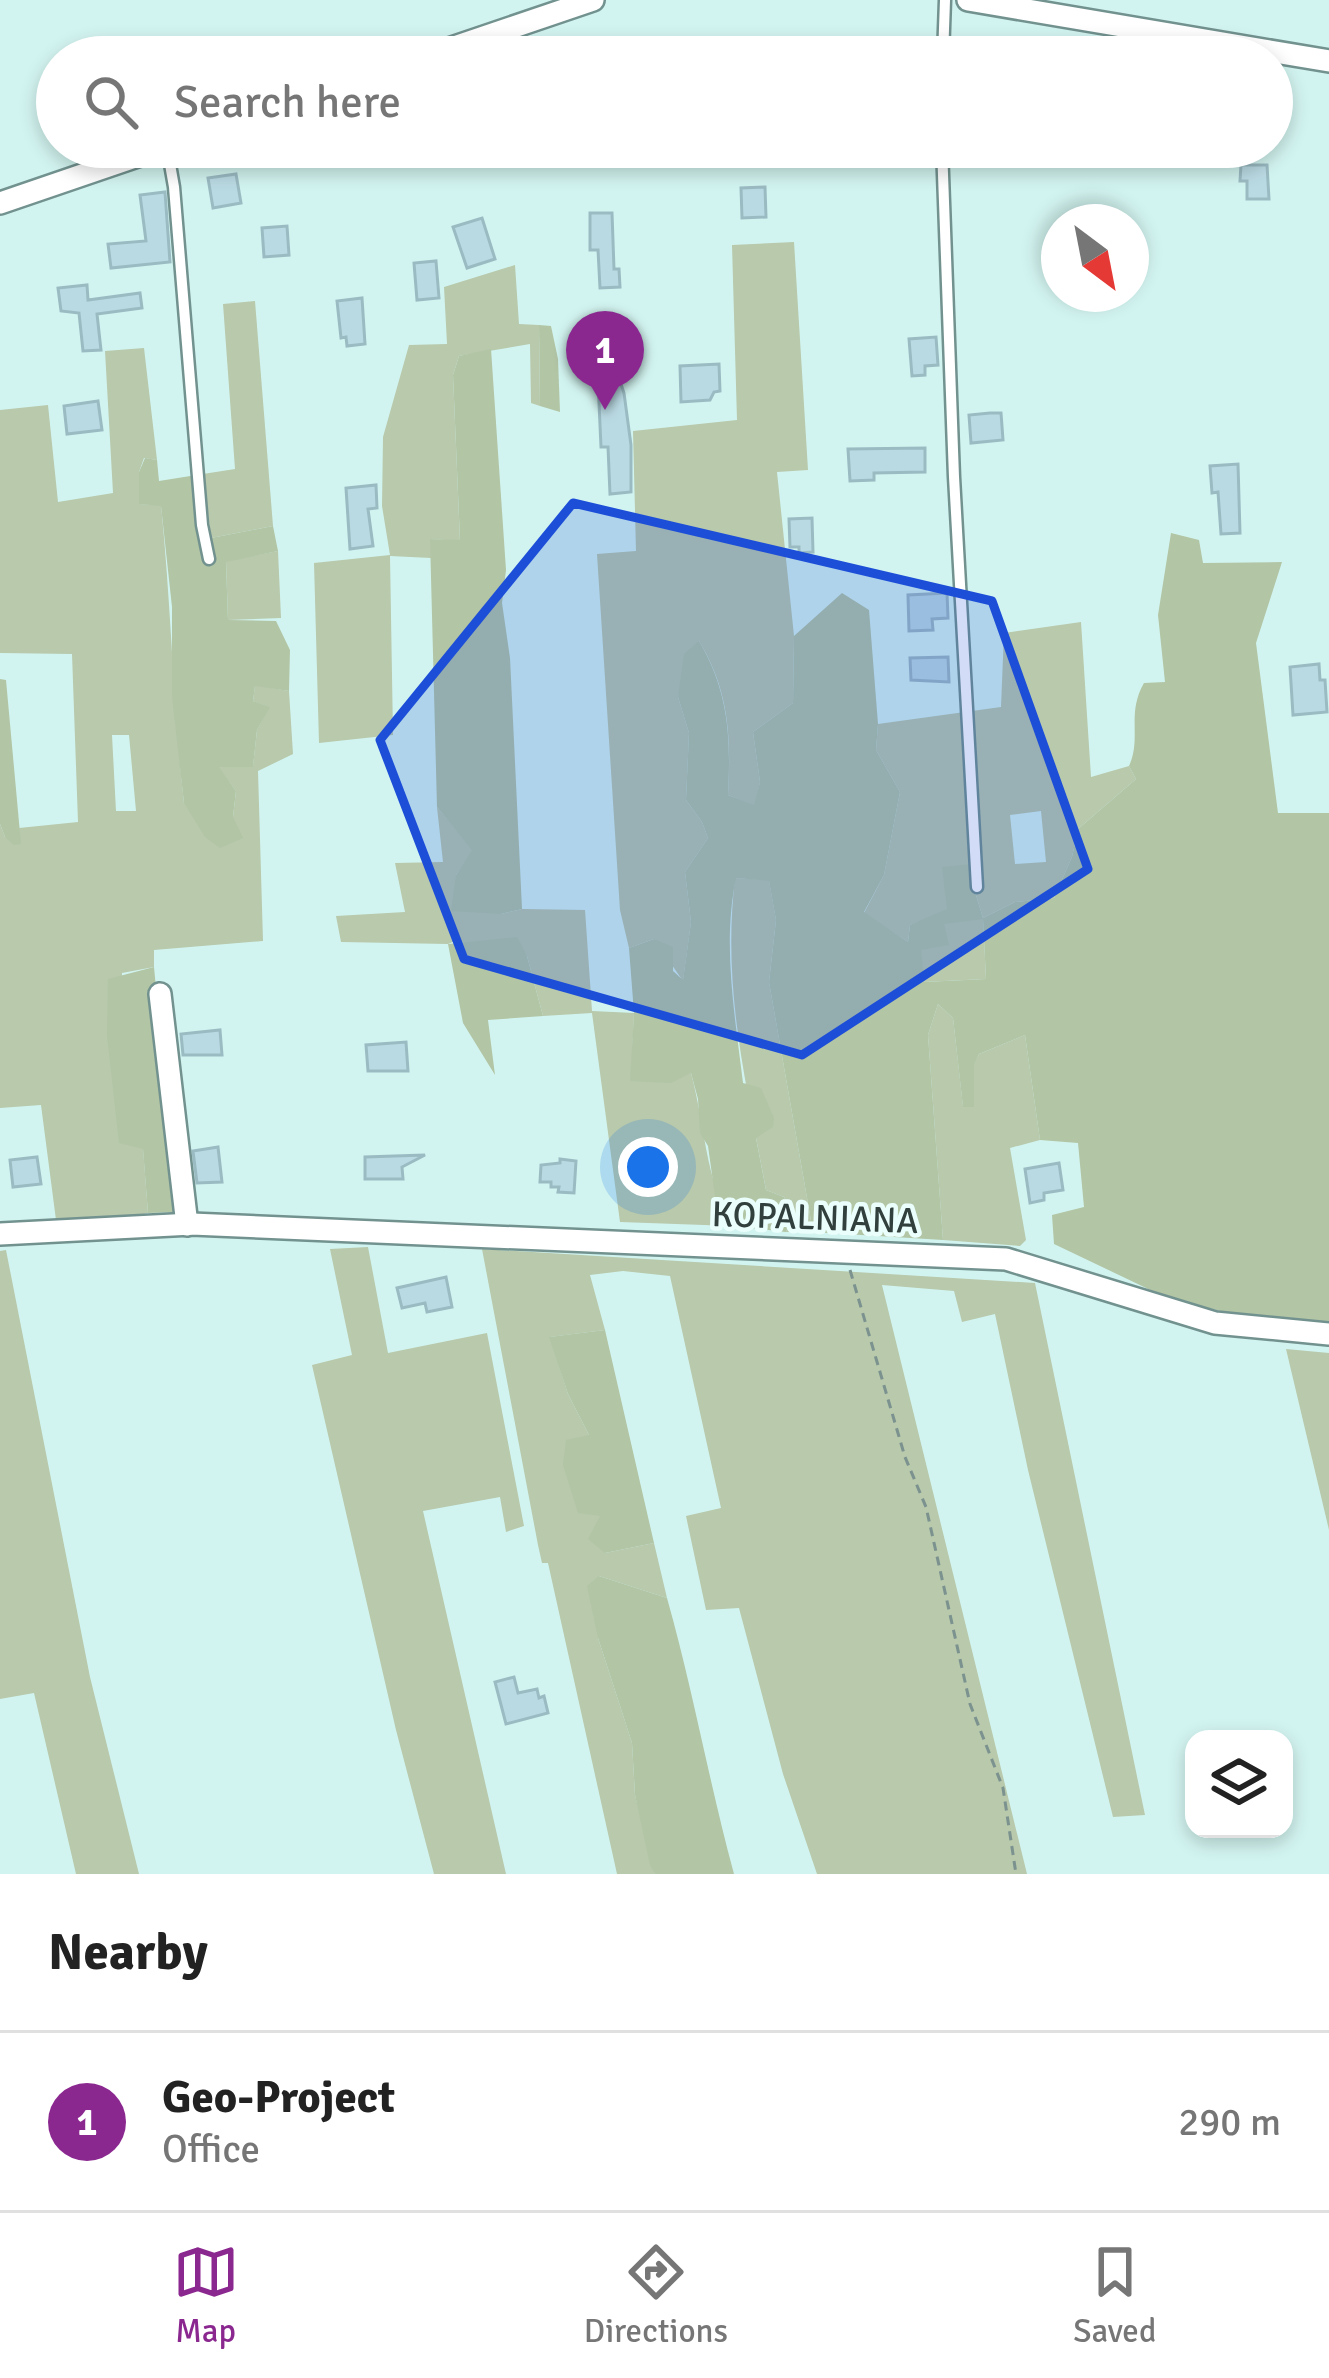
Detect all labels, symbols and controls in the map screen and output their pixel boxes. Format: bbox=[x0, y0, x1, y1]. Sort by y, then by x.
search box bbox=[36, 36, 1293, 168]
icon: search bbox=[78, 69, 144, 135]
text: Search here bbox=[174, 75, 401, 130]
north arrow bbox=[1041, 204, 1149, 312]
pin: 1 bbox=[566, 311, 644, 410]
your location bbox=[618, 1137, 678, 1197]
street label: KOPALNIANA bbox=[711, 1192, 919, 1244]
map controls bbox=[1185, 1730, 1293, 1838]
button: layers bbox=[1185, 1730, 1293, 1838]
text: Nearby bbox=[48, 1921, 208, 1984]
text: Geo-Project bbox=[162, 2070, 395, 2125]
text: 1 bbox=[76, 2098, 98, 2146]
text: 290 m bbox=[1178, 2098, 1281, 2146]
text: Office bbox=[162, 2125, 260, 2173]
tab: Map bbox=[173, 2239, 239, 2352]
tab: Directions bbox=[584, 2239, 728, 2352]
tab: Saved bbox=[1073, 2239, 1156, 2352]

